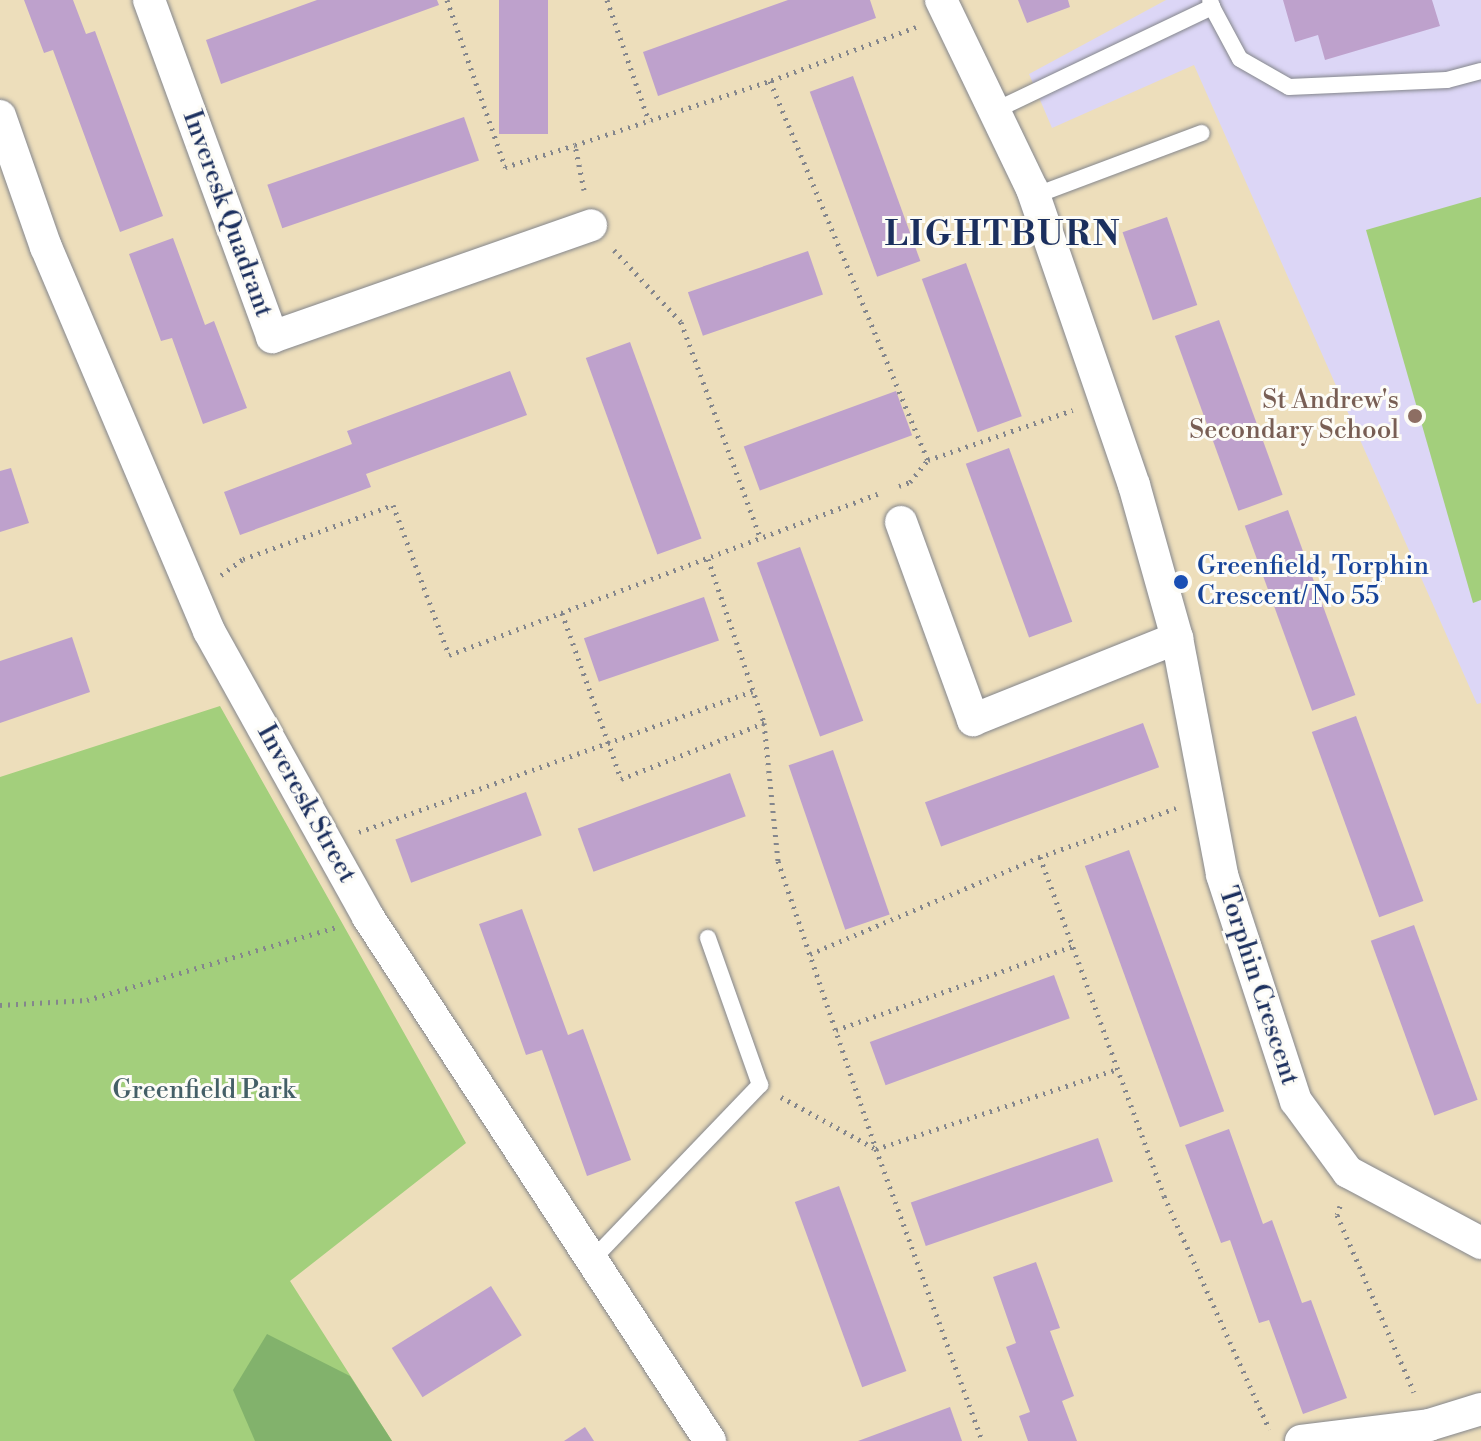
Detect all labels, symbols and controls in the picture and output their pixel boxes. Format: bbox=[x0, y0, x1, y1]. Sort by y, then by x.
street label: Inveresk Quadrant bbox=[175, 107, 279, 321]
district label: LIGHTBURN bbox=[884, 216, 1122, 256]
place label: St Andrew's Secondary School bbox=[1189, 385, 1399, 446]
marker: St Andrew's Secondary School bbox=[1406, 407, 1424, 425]
place label: Greenfield, Torphin Crescent/ No 55 bbox=[1197, 551, 1429, 612]
marker: Greenfield, Torphin Crescent/ No 55 bbox=[1172, 573, 1190, 591]
street label: Inveresk Street bbox=[250, 720, 362, 888]
street label: Torphin Crescent bbox=[1211, 883, 1305, 1089]
park label: Greenfield Park bbox=[113, 1075, 295, 1107]

